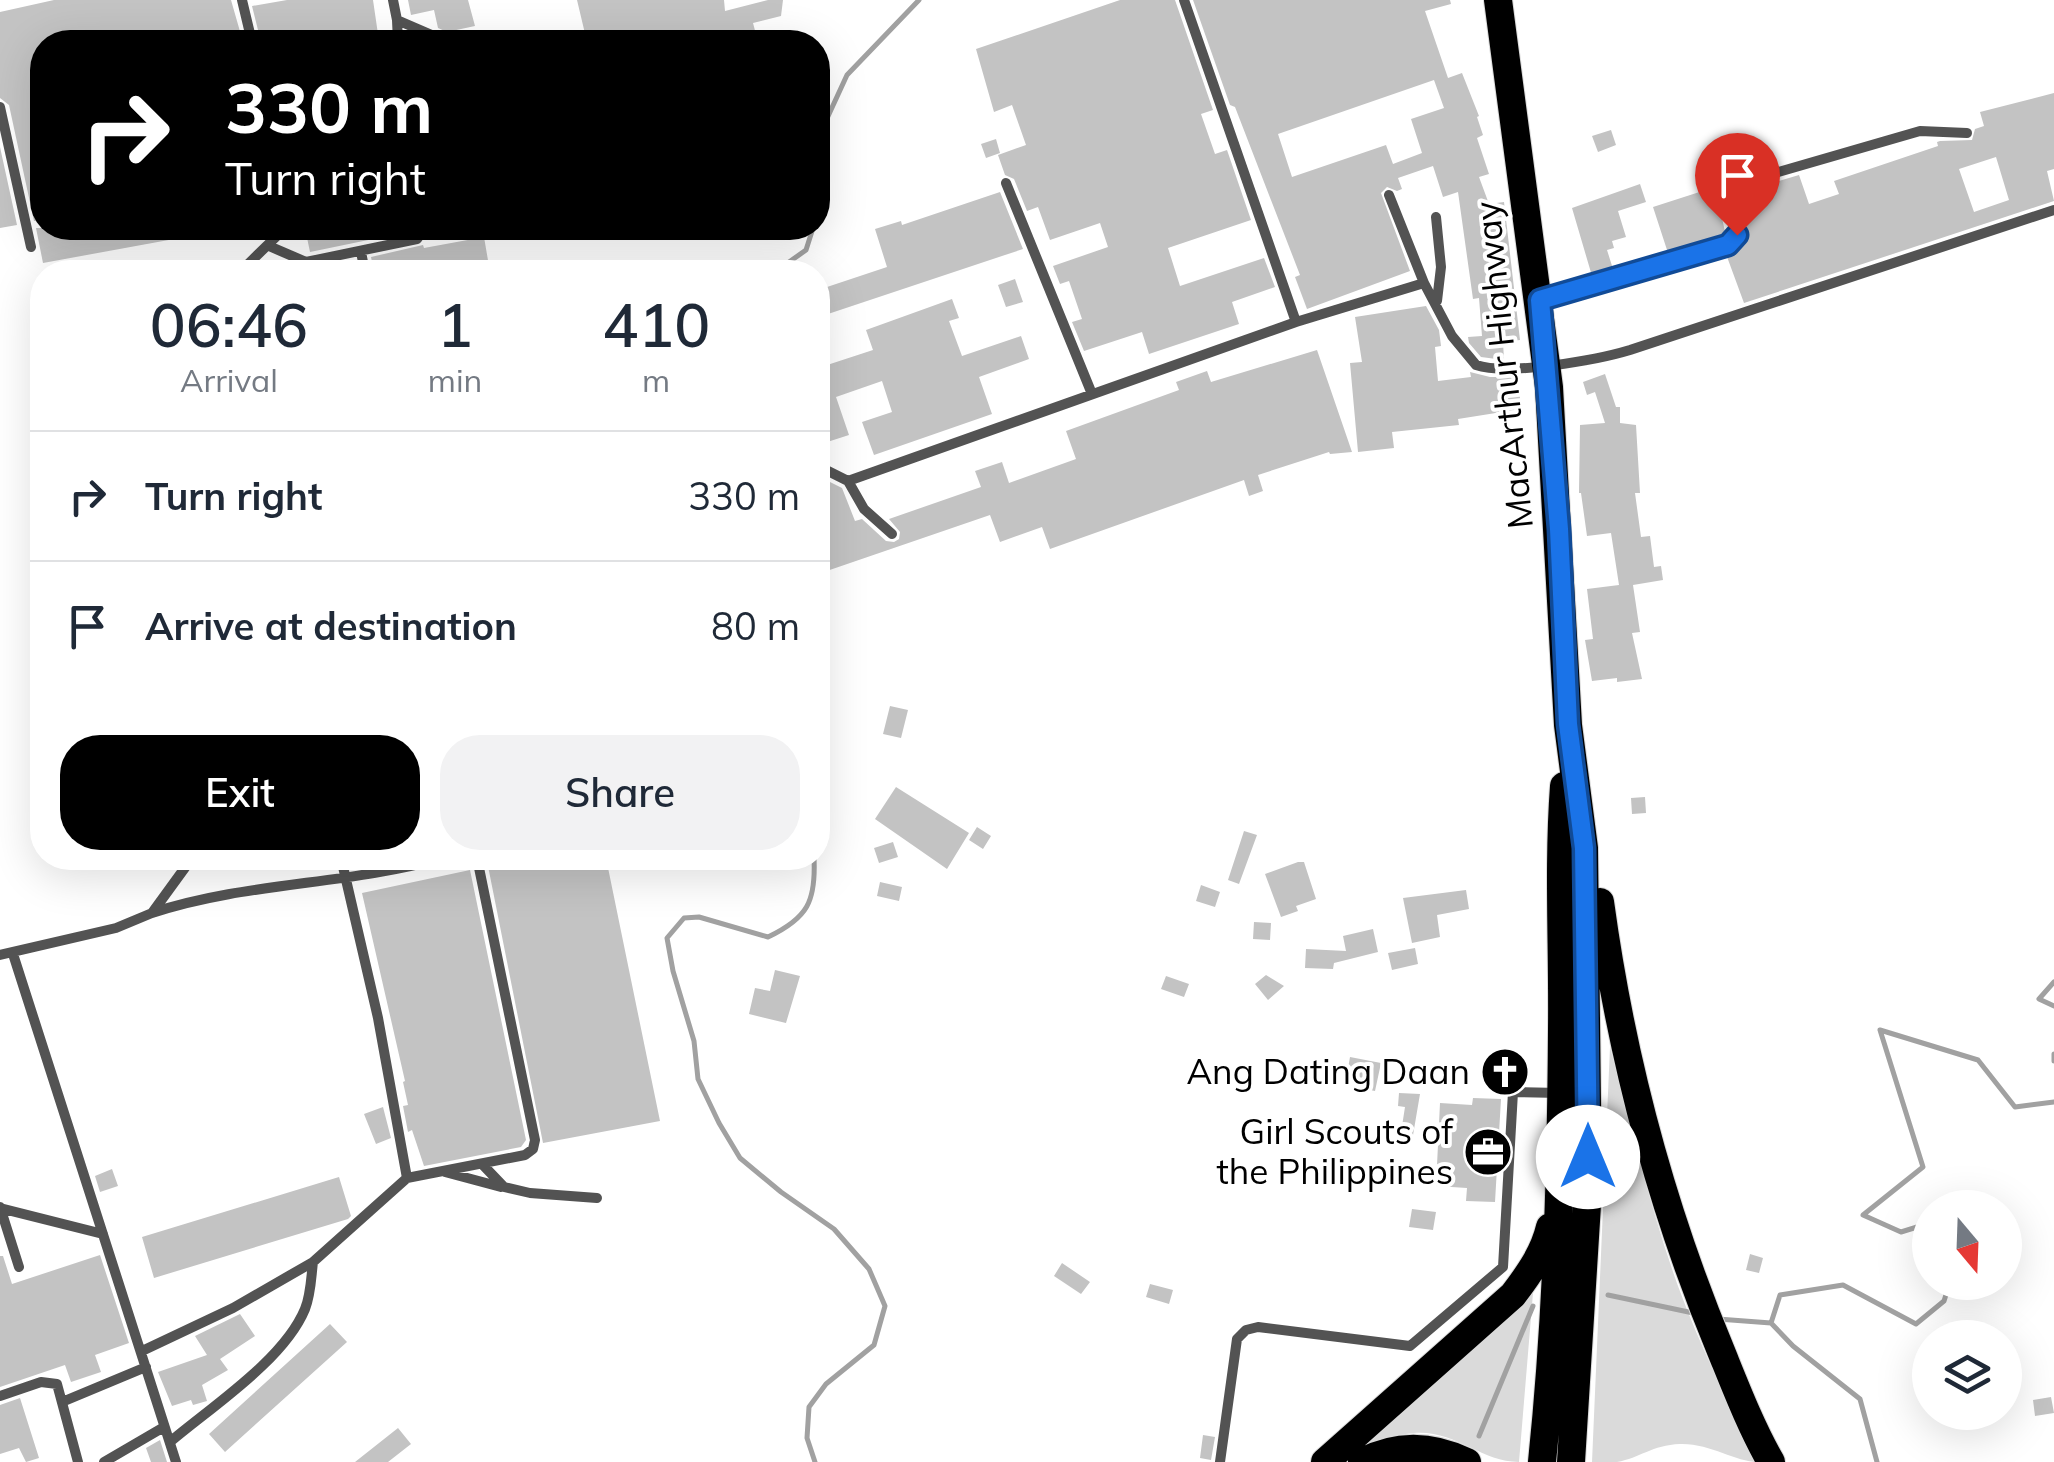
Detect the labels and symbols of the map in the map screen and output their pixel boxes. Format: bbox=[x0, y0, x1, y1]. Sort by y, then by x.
pin bbox=[1695, 133, 1780, 236]
street label: MacArthur Highway bbox=[1464, 199, 1542, 531]
church icon: Ang Dating Daan bbox=[1479, 1046, 1531, 1098]
place label: Ang Dating Daan bbox=[1186, 1049, 1470, 1093]
position arrow bbox=[1536, 1105, 1640, 1209]
place label: Girl Scouts of the Philippines bbox=[1217, 1109, 1454, 1193]
office icon: Girl Scouts of the Philippines bbox=[1462, 1126, 1514, 1178]
north arrow bbox=[1912, 1190, 2022, 1300]

